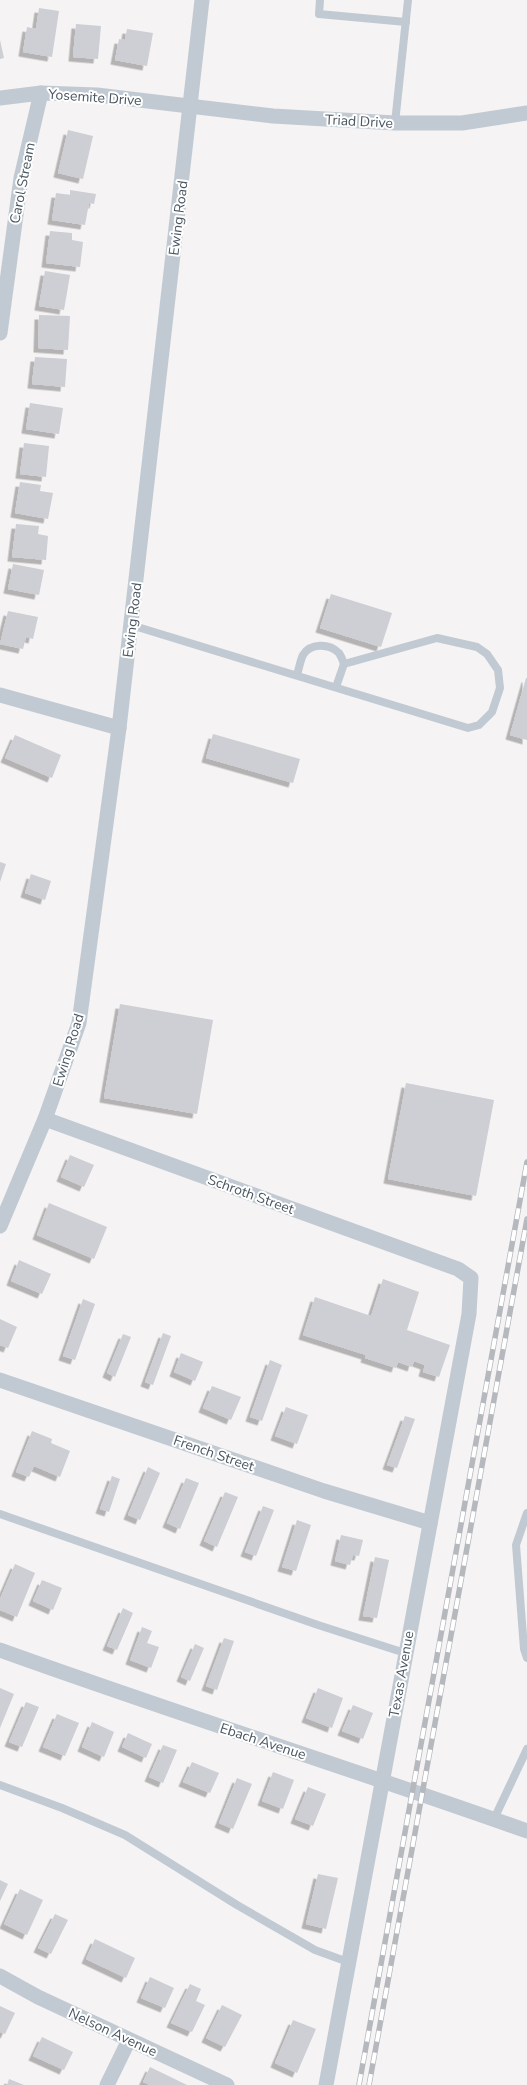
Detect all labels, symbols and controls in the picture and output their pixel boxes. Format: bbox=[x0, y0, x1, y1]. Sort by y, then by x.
street label: Yosemite Drive bbox=[47, 85, 142, 110]
street label: Triad Drive bbox=[325, 110, 393, 133]
street label: Carol Stream bbox=[5, 141, 40, 225]
street label: Ewing Road bbox=[164, 179, 193, 257]
street label: Ewing Road bbox=[118, 581, 147, 659]
street label: Ewing Road bbox=[48, 1011, 89, 1089]
street label: Schroth Street bbox=[205, 1170, 297, 1219]
street label: French Street bbox=[171, 1431, 257, 1476]
street label: Texas Avenue bbox=[385, 1629, 418, 1719]
street label: Ebach Avenue bbox=[217, 1719, 308, 1764]
street label: Nelson Avenue bbox=[65, 2004, 160, 2061]

